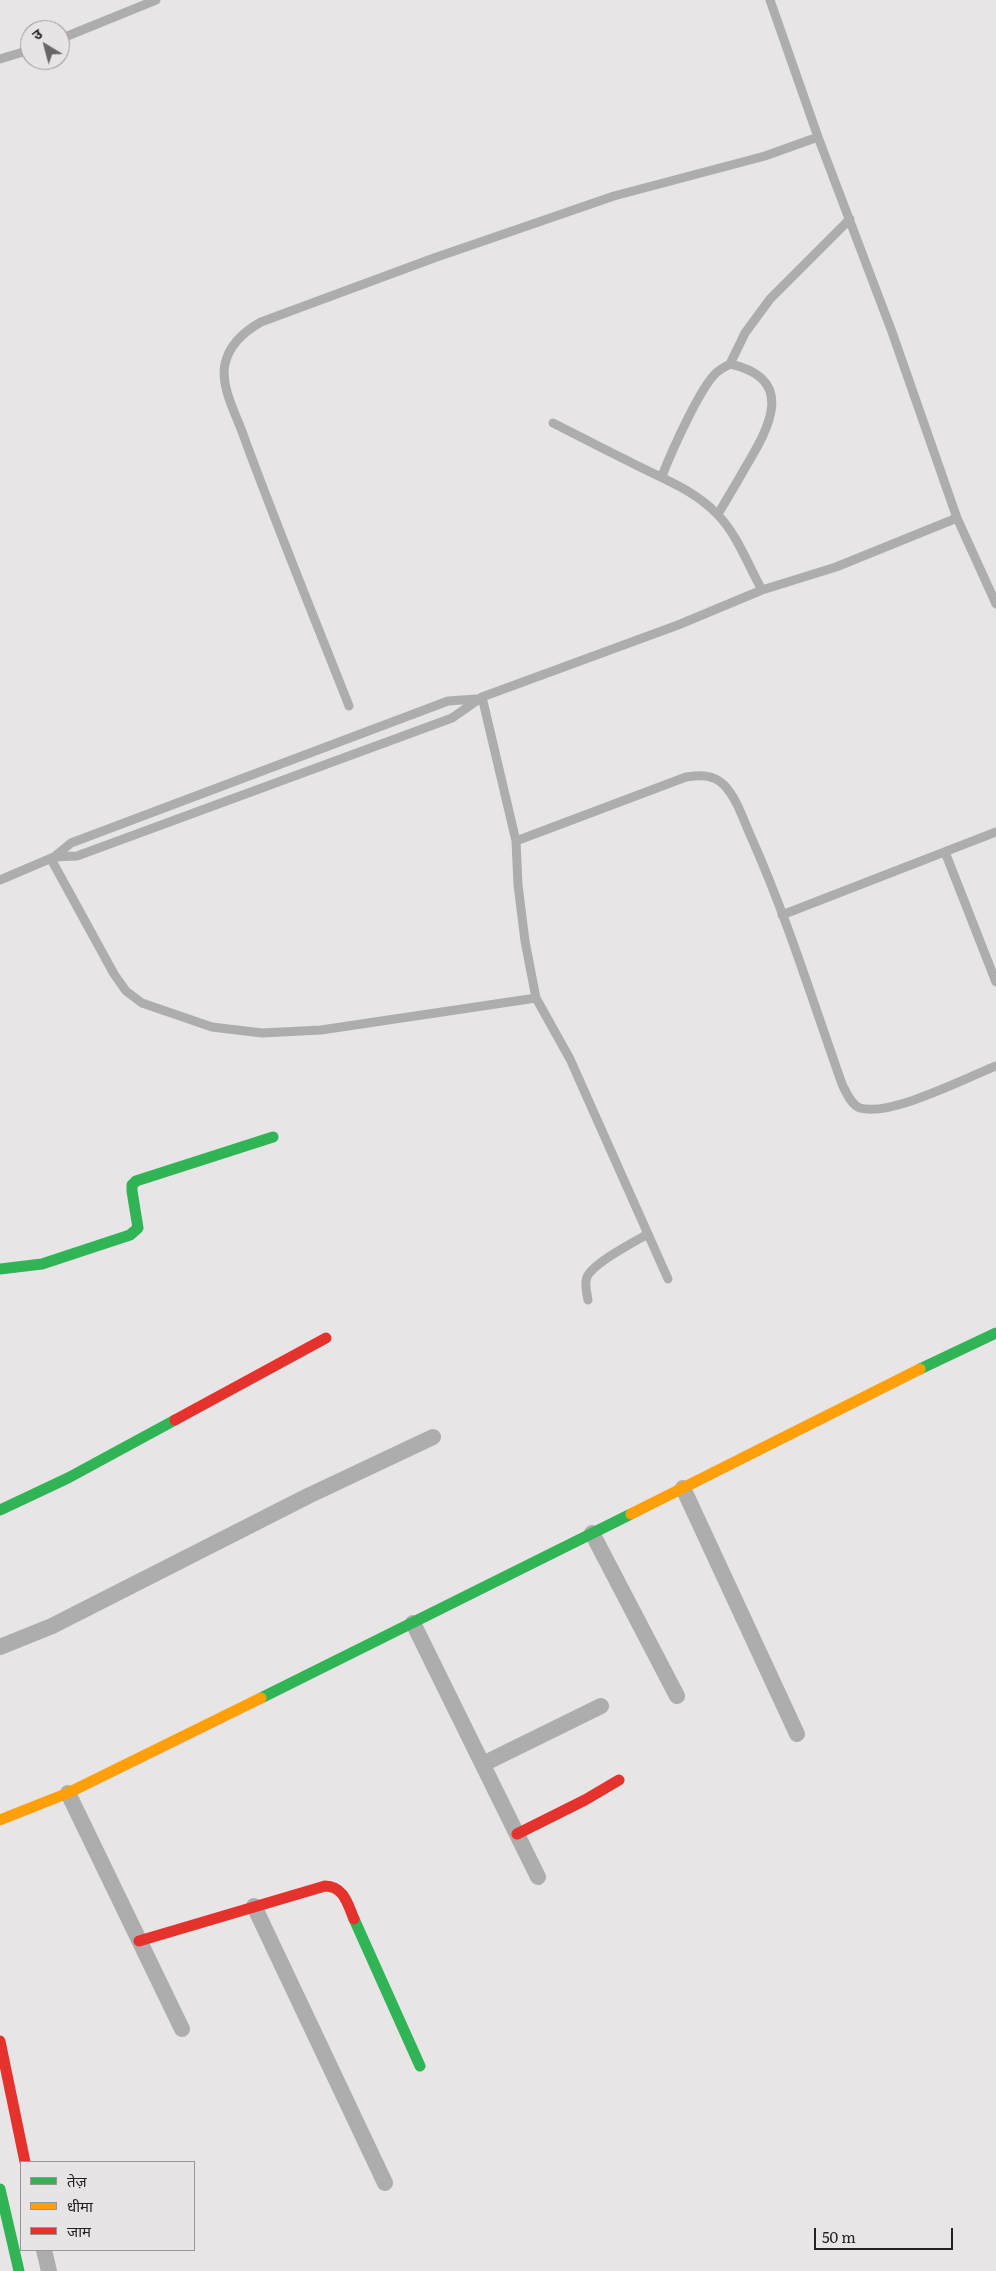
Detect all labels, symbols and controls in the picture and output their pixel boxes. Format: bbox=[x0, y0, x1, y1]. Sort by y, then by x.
north arrow bbox=[20, 20, 70, 70]
text: उ bbox=[27, 23, 46, 44]
legend bbox=[20, 2161, 195, 2251]
text: तेज़ bbox=[67, 2169, 87, 2192]
text: धीमा bbox=[67, 2194, 93, 2217]
scale bar bbox=[816, 2218, 955, 2250]
text: जाम bbox=[67, 2219, 91, 2242]
text: 50 m bbox=[822, 2225, 856, 2248]

